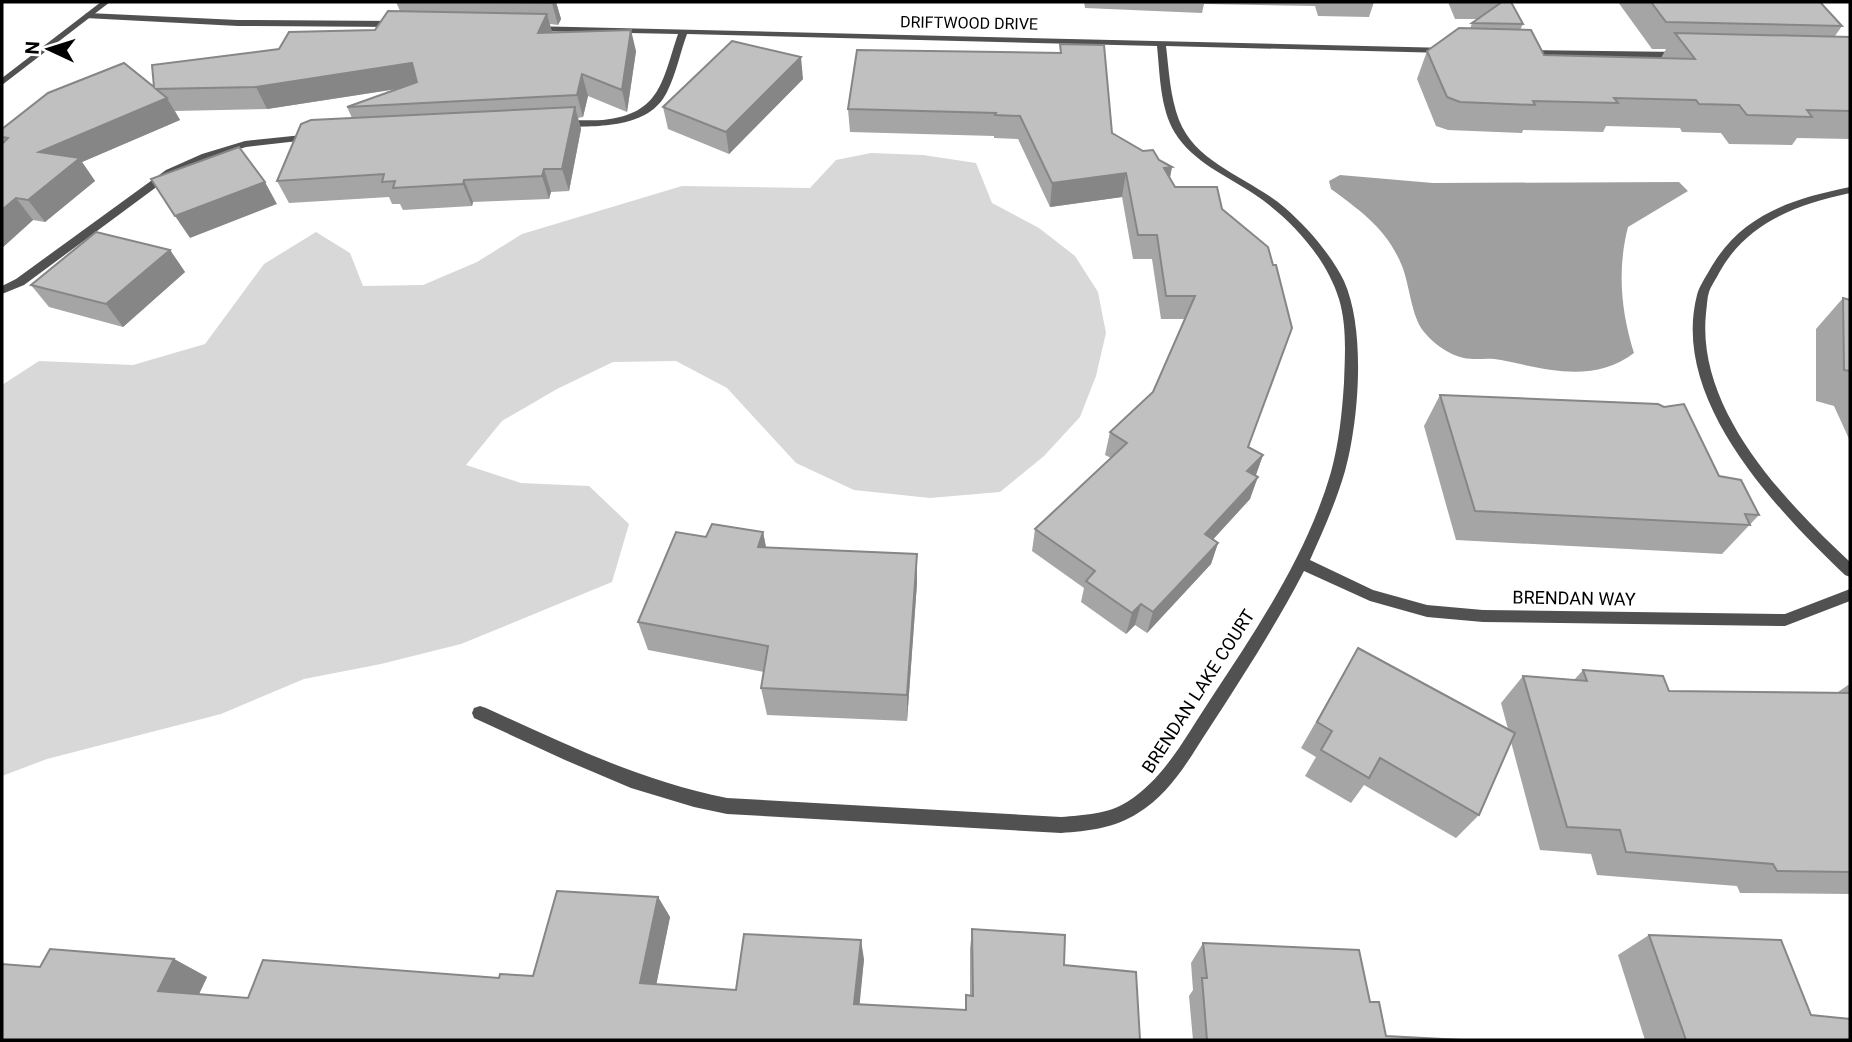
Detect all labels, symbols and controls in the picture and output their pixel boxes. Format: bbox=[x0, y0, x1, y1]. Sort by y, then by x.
street label: DRIFTWOOD DRIVE bbox=[900, 12, 1038, 34]
north arrow bbox=[14, 14, 84, 84]
text: N bbox=[21, 40, 44, 55]
street label: BRENDAN WAY bbox=[1512, 586, 1636, 610]
street label: BRENDAN LAKE COURT bbox=[1137, 605, 1259, 777]

